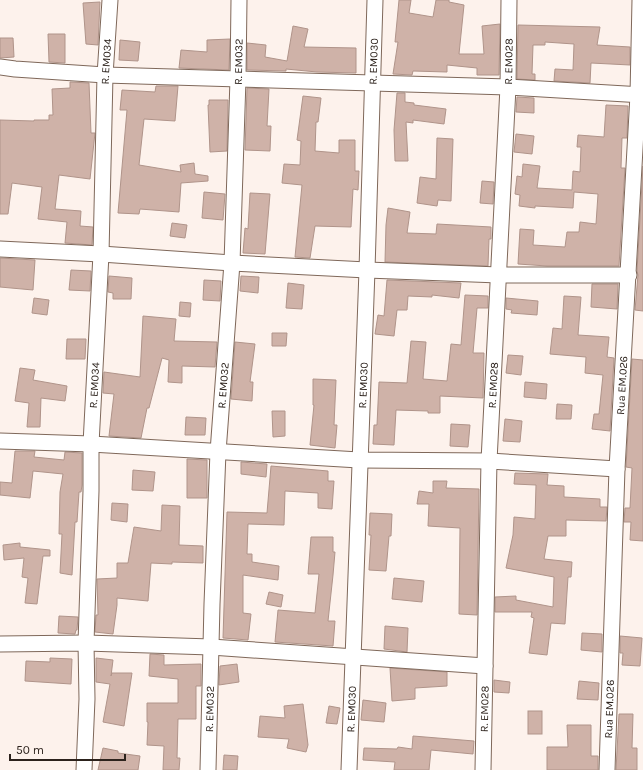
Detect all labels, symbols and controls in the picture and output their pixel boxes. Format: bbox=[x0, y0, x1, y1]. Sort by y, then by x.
street label: R. EM034 bbox=[99, 38, 114, 85]
street label: R. EM030 bbox=[366, 38, 381, 85]
street label: R. EM028 bbox=[502, 38, 516, 85]
street label: R. EM032 bbox=[232, 39, 246, 85]
street label: Rua EM.026 bbox=[614, 356, 630, 415]
street label: R. EM028 bbox=[486, 361, 501, 409]
street label: R. EM034 bbox=[87, 362, 102, 409]
street label: R. EM032 bbox=[215, 362, 232, 409]
street label: R. EM030 bbox=[356, 362, 371, 409]
street label: Rua EM.026 bbox=[602, 679, 617, 739]
street label: R. EM028 bbox=[478, 685, 492, 732]
street label: R. EM032 bbox=[203, 686, 217, 732]
street label: R. EM030 bbox=[344, 686, 359, 732]
scale bar bbox=[10, 736, 125, 762]
text: 50 m bbox=[16, 743, 44, 757]

